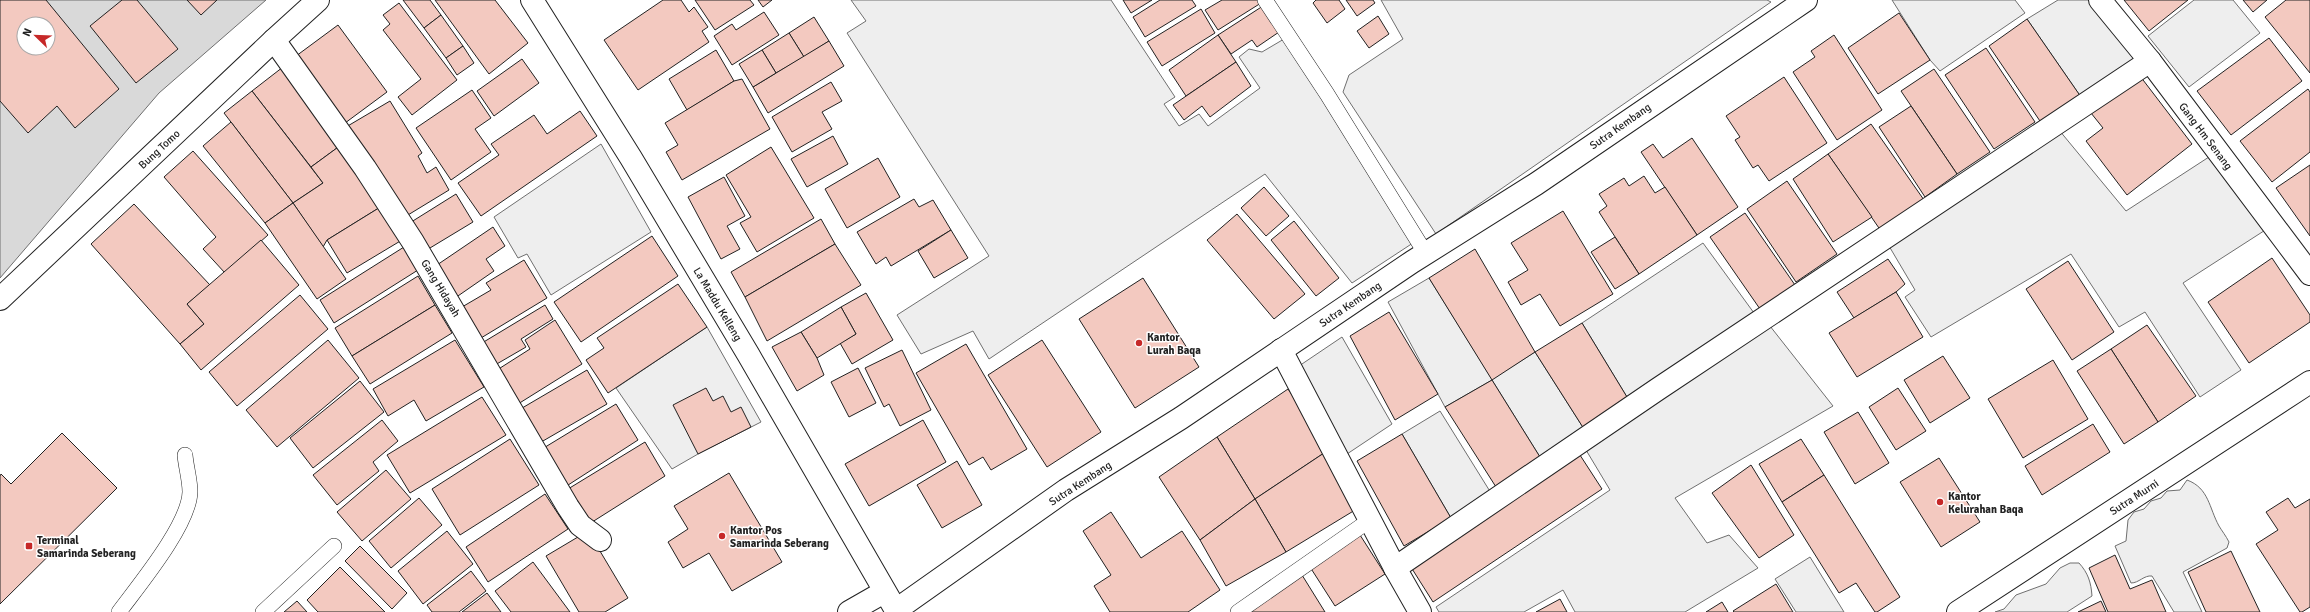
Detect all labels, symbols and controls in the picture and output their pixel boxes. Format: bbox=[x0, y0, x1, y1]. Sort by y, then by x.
north arrow bbox=[16, 16, 56, 56]
text: N bbox=[20, 26, 35, 38]
street label: Sutra Kembang bbox=[1587, 100, 1654, 152]
street label: Gang Hm Senang bbox=[2176, 100, 2235, 173]
street label: Bung Tomo bbox=[136, 127, 183, 172]
street label: Gang Hidayah bbox=[418, 257, 463, 320]
street label: La Maddu Kelleng bbox=[690, 265, 745, 344]
street label: Sutra Kembang bbox=[1317, 279, 1384, 330]
place label: Kantor Lurah Baqa bbox=[1147, 331, 1201, 357]
marker: Kantor Lurah Baqa bbox=[1134, 338, 1144, 348]
street label: Sutra Kembang bbox=[1047, 458, 1114, 508]
street label: Sutra Murni bbox=[2107, 477, 2161, 518]
place label: Kantor Kelurahan Baqa bbox=[1948, 490, 2024, 516]
marker: Kantor Kelurahan Baqa bbox=[1935, 497, 1945, 507]
place label: Kantor Pos Samarinda Seberang bbox=[730, 524, 829, 550]
marker: Kantor Pos Samarinda Seberang bbox=[717, 531, 727, 541]
place label: Terminal Samarinda Seberang bbox=[37, 534, 136, 560]
marker: Terminal Samarinda Seberang bbox=[24, 541, 34, 551]

